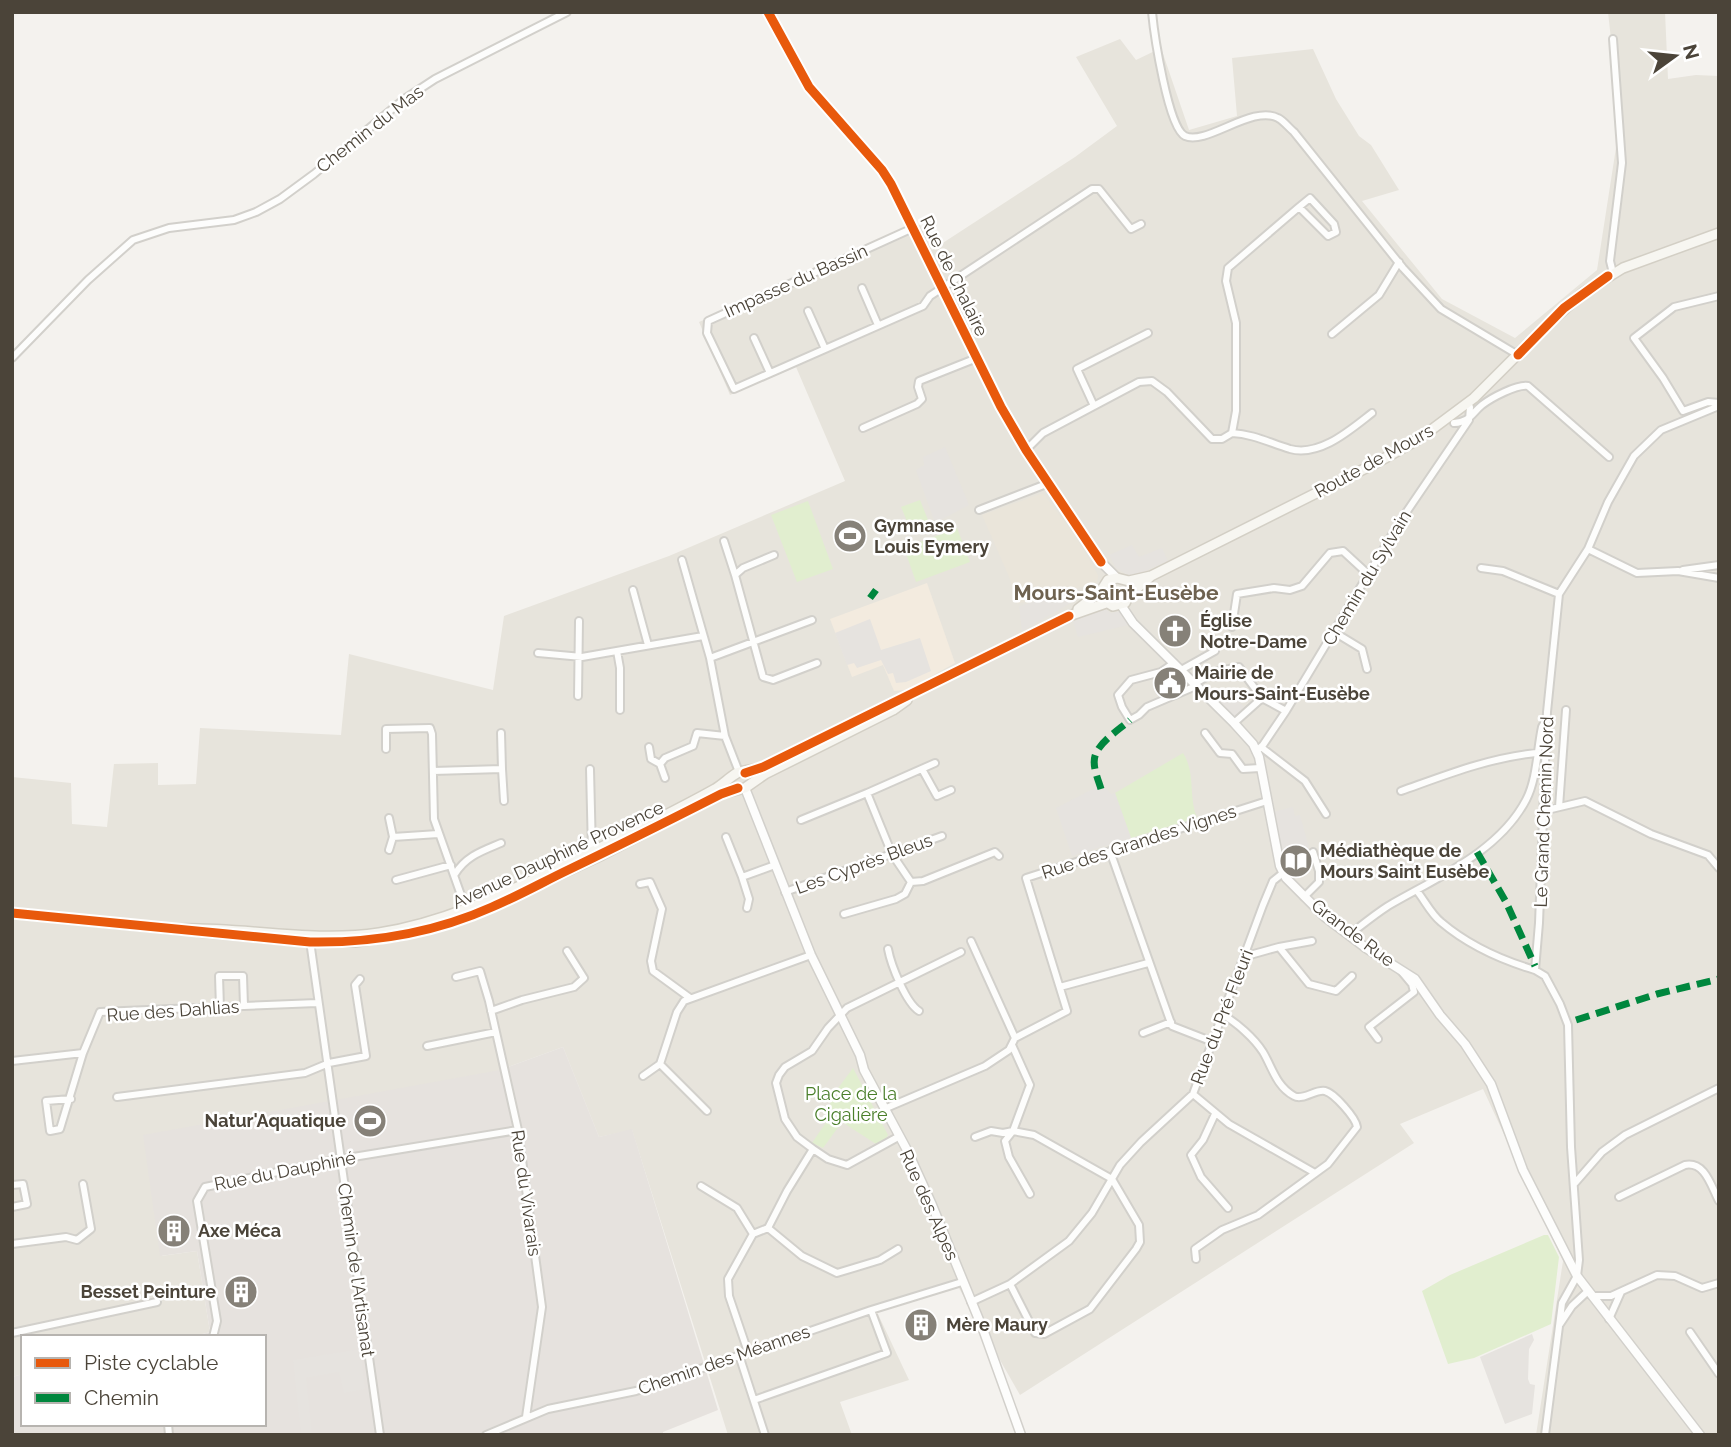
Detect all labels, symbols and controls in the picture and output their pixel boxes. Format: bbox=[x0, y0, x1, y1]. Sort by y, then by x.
north arrow bbox=[1640, 21, 1710, 91]
text: N bbox=[1679, 42, 1704, 61]
street label: Chemin du Mas bbox=[312, 80, 427, 177]
street label: Rue de Chalaire bbox=[916, 212, 993, 340]
street label: Impasse du Bassin bbox=[721, 240, 871, 322]
street label: Route de Mours bbox=[1311, 419, 1437, 502]
street label: Chemin du Sylvain bbox=[1318, 506, 1415, 649]
place label: Gymnase Louis Eymery bbox=[874, 515, 989, 557]
sports icon: Gymnase Louis Eymery bbox=[831, 517, 869, 555]
district label: Mours-Saint-Eusèbe bbox=[1013, 580, 1219, 605]
place label: Église Notre-Dame bbox=[1200, 610, 1307, 652]
church icon: Église Notre-Dame bbox=[1156, 612, 1194, 650]
place label: Mairie de Mours-Saint-Eusèbe bbox=[1194, 662, 1370, 704]
public building icon: Mairie de Mours-Saint-Eusèbe bbox=[1151, 664, 1189, 702]
street label: Le Grand Chemin Nord bbox=[1530, 716, 1557, 908]
street label: Avenue Dauphiné Provence bbox=[449, 796, 667, 913]
street label: Rue des Grandes Vignes bbox=[1039, 800, 1239, 883]
street label: Les Cyprès Bleus bbox=[793, 829, 935, 898]
place label: Médiathèque de Mours Saint Eusèbe bbox=[1320, 840, 1490, 882]
library icon: Médiathèque de Mours Saint Eusèbe bbox=[1277, 842, 1315, 880]
street label: Grande Rue bbox=[1308, 895, 1399, 971]
street label: Rue du Pré Fleuri bbox=[1186, 946, 1257, 1087]
street label: Rue des Dahlias bbox=[106, 995, 240, 1026]
park label: Place de la Cigalière bbox=[805, 1083, 897, 1125]
sports icon: Natur'Aquatique bbox=[351, 1102, 389, 1140]
place label: Natur'Aquatique bbox=[205, 1110, 346, 1131]
street label: Rue du Vivarais bbox=[507, 1128, 546, 1258]
street label: Rue du Dauphiné bbox=[212, 1146, 358, 1195]
street label: Rue des Alpes bbox=[896, 1146, 963, 1264]
street label: Chemin de l'Artisanat bbox=[334, 1182, 379, 1358]
building icon: Axe Méca bbox=[155, 1212, 193, 1250]
place label: Axe Méca bbox=[198, 1220, 281, 1241]
building icon: Besset Peinture bbox=[222, 1273, 260, 1311]
place label: Besset Peinture bbox=[80, 1281, 216, 1302]
building icon: Mère Maury bbox=[902, 1306, 940, 1344]
place label: Mère Maury bbox=[946, 1314, 1048, 1335]
street label: Chemin des Méannes bbox=[635, 1320, 813, 1399]
legend bbox=[21, 1335, 266, 1426]
text: Piste cyclable bbox=[84, 1350, 218, 1375]
text: Chemin bbox=[84, 1385, 159, 1410]

